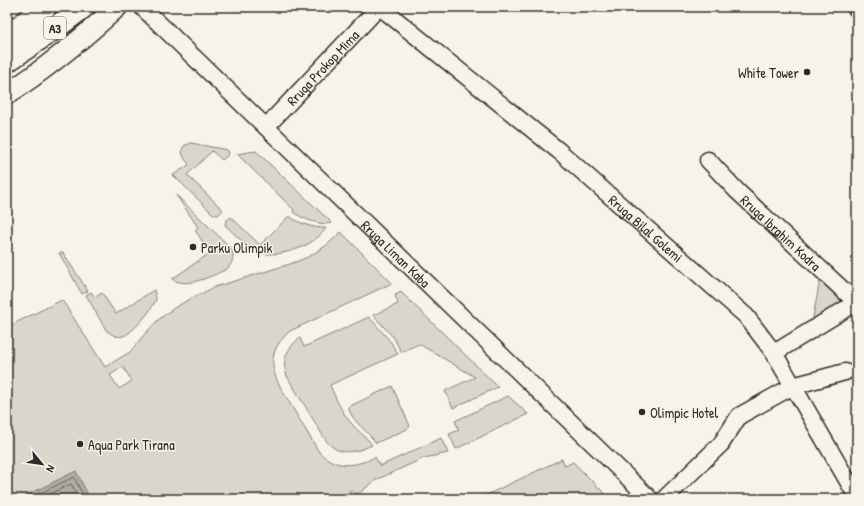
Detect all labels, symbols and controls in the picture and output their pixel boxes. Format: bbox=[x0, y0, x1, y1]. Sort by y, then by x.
road number: A3 bbox=[44, 17, 66, 39]
street label: Rruga Prokop Mima bbox=[282, 25, 363, 109]
place label: White Tower bbox=[738, 63, 800, 82]
marker: White Tower bbox=[802, 67, 812, 77]
street label: Rruga Bilal Golemi bbox=[605, 190, 687, 266]
street label: Rruga Ibrahim Kodra bbox=[737, 190, 826, 275]
street label: Rruga Liman Kaba bbox=[358, 215, 435, 292]
place label: Parku Olimpik bbox=[201, 238, 273, 258]
marker: Parku Olimpik bbox=[188, 242, 198, 252]
place label: Olimpic Hotel bbox=[650, 403, 719, 423]
marker: Olimpic Hotel bbox=[637, 407, 647, 417]
place label: Aqua Park Tirana bbox=[88, 435, 175, 455]
marker: Aqua Park Tirana bbox=[75, 439, 85, 449]
north arrow bbox=[22, 444, 62, 484]
text: N bbox=[43, 463, 58, 475]

